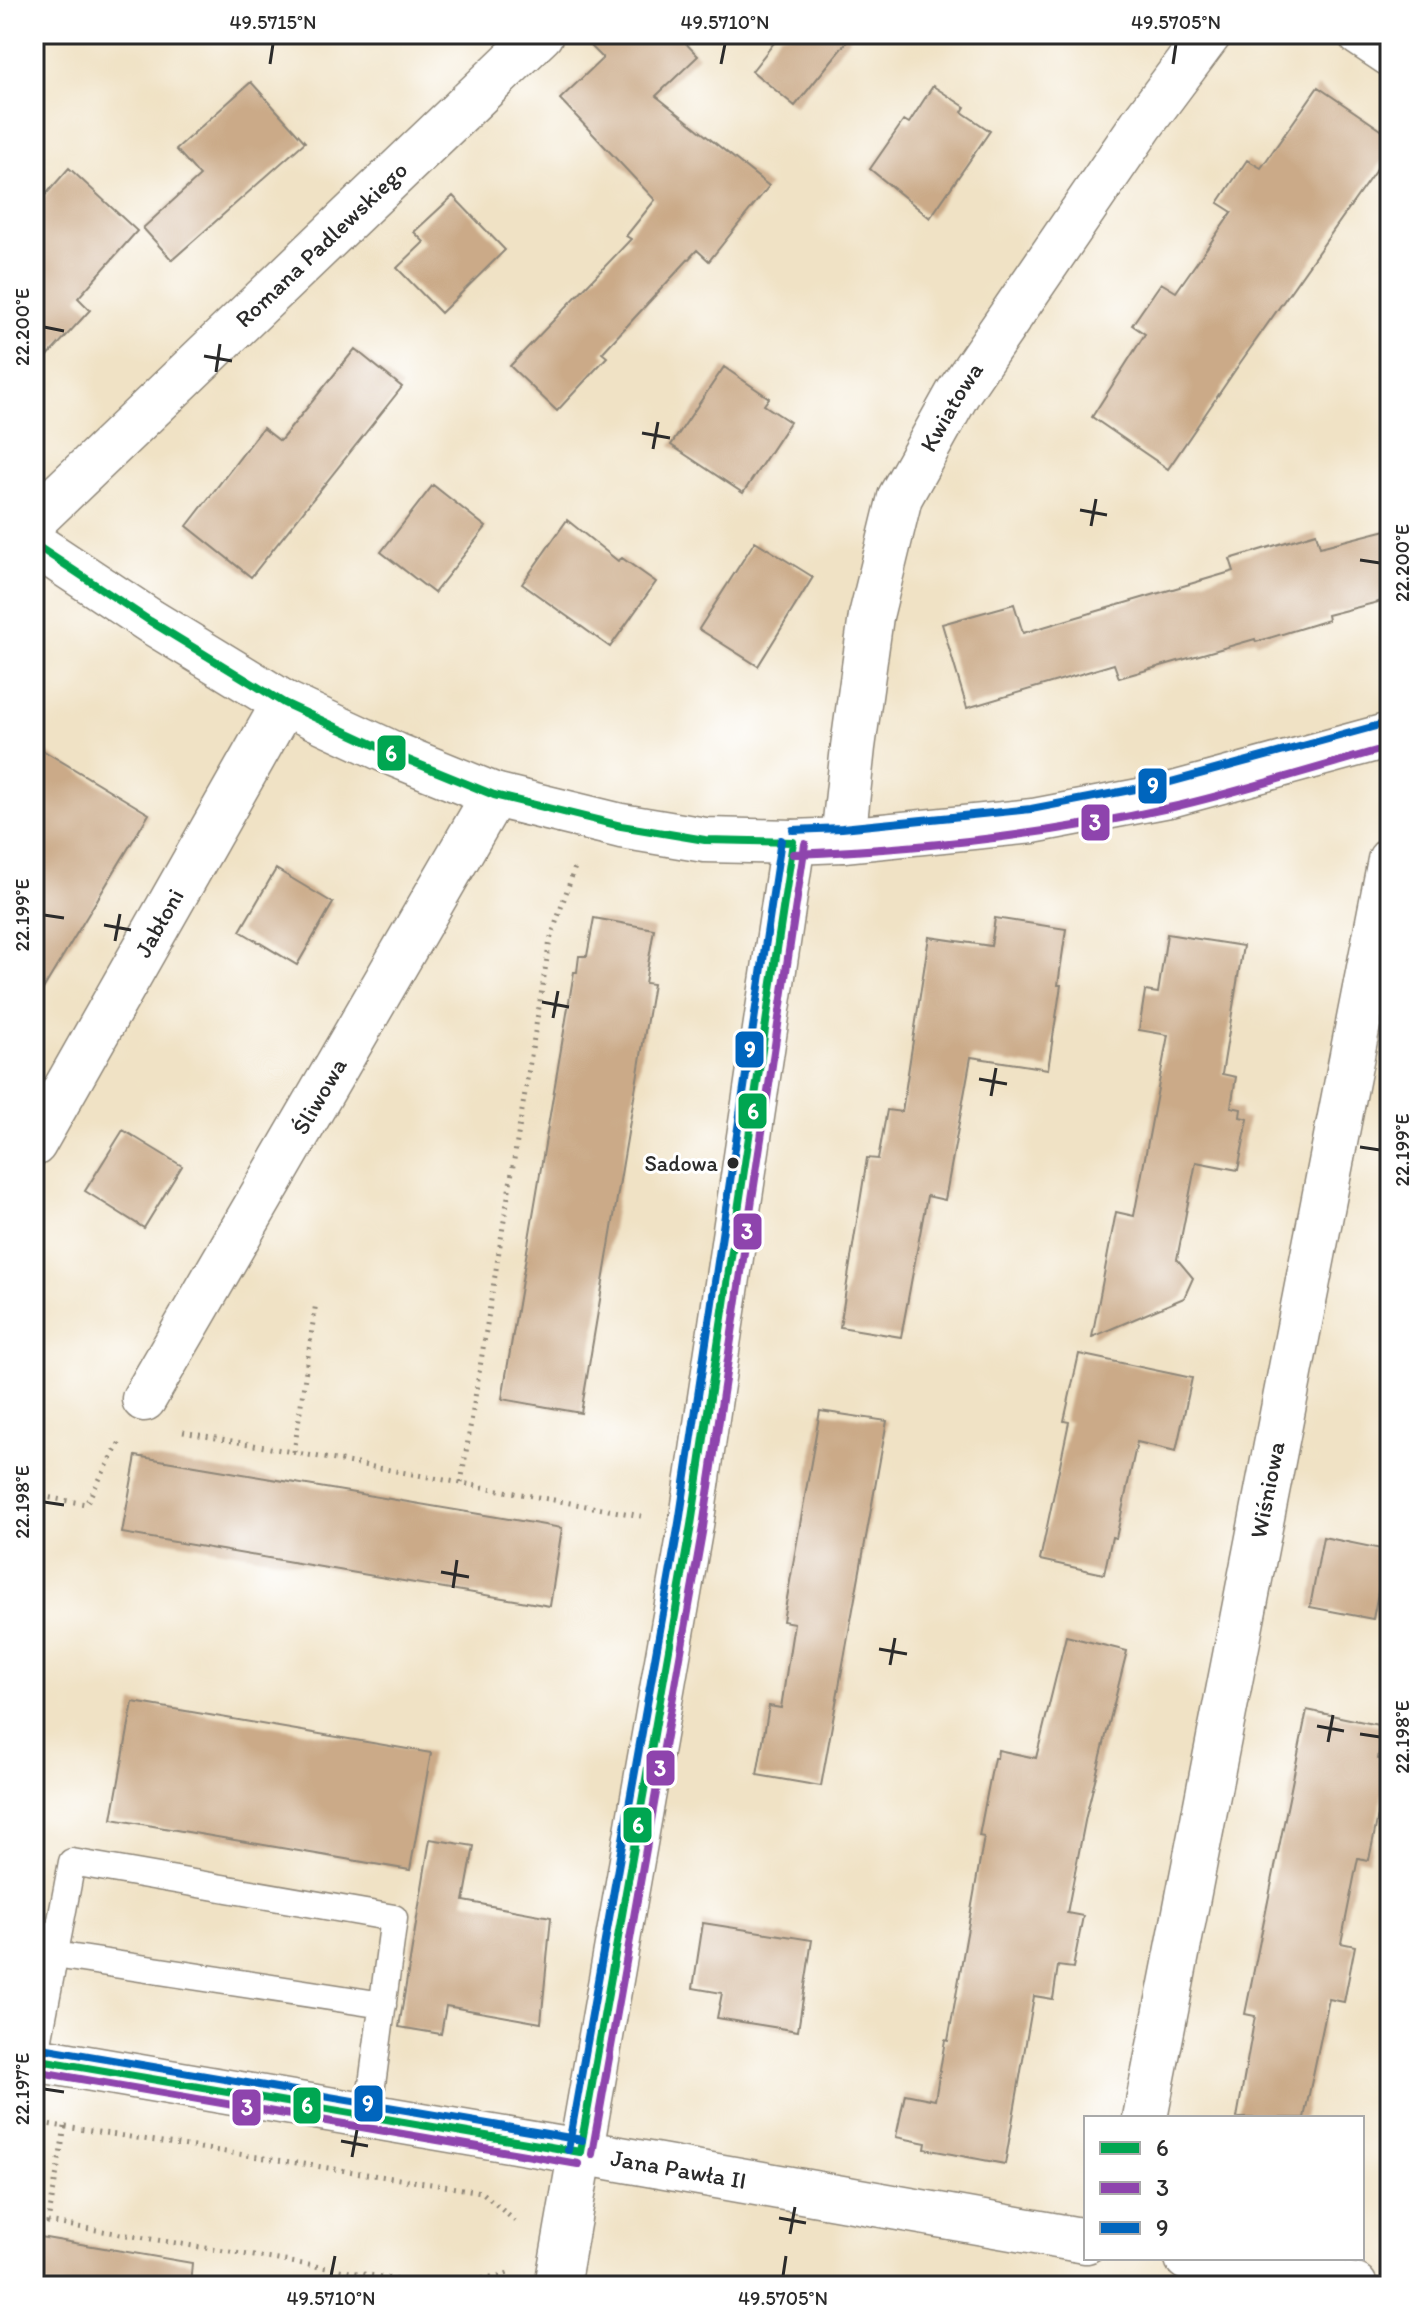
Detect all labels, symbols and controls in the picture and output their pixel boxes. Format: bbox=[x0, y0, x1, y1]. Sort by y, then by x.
text: 49.5715°N bbox=[230, 10, 317, 34]
text: 49.5710°N bbox=[681, 10, 769, 34]
text: 49.5705°N bbox=[1131, 10, 1221, 34]
street label: Romana Padlewskiego bbox=[229, 155, 413, 333]
text: 22.200°E bbox=[10, 288, 34, 366]
street label: Kwiatowa bbox=[913, 356, 989, 457]
text: 22.200°E bbox=[1390, 524, 1414, 602]
line badge: 6 bbox=[376, 734, 407, 772]
text: 6 bbox=[385, 740, 397, 767]
line badge: 9 bbox=[1137, 767, 1168, 805]
text: 9 bbox=[1147, 772, 1159, 799]
line badge: 3 bbox=[1080, 803, 1111, 842]
text: 3 bbox=[1089, 809, 1101, 836]
text: 22.199°E bbox=[10, 878, 34, 952]
street label: Jabłoni bbox=[128, 883, 190, 962]
line badge: 9 bbox=[734, 1030, 765, 1069]
text: 9 bbox=[744, 1036, 756, 1063]
street label: Śliwowa bbox=[285, 1052, 353, 1139]
line badge: 6 bbox=[737, 1092, 768, 1130]
text: 6 bbox=[747, 1098, 759, 1125]
text: 22.199°E bbox=[1390, 1113, 1414, 1187]
place label: Sadowa bbox=[644, 1150, 719, 1177]
marker: Sadowa bbox=[725, 1155, 741, 1171]
line badge: 3 bbox=[732, 1212, 763, 1251]
text: 3 bbox=[741, 1218, 753, 1245]
street label: Wiśniowa bbox=[1243, 1438, 1291, 1541]
text: 22.198°E bbox=[10, 1465, 34, 1539]
text: 22.198°E bbox=[1390, 1700, 1414, 1774]
line badge: 3 bbox=[645, 1749, 676, 1787]
text: 3 bbox=[654, 1755, 666, 1782]
line badge: 6 bbox=[622, 1806, 653, 1844]
text: 6 bbox=[632, 1812, 644, 1839]
text: 22.197°E bbox=[10, 2053, 34, 2125]
line badge: 9 bbox=[353, 2084, 384, 2123]
line badge: 6 bbox=[292, 2086, 322, 2125]
line badge: 3 bbox=[231, 2088, 262, 2127]
text: 9 bbox=[362, 2090, 374, 2117]
text: 6 bbox=[301, 2092, 313, 2119]
text: 3 bbox=[241, 2094, 253, 2121]
legend bbox=[1084, 2116, 1364, 2260]
text: 6 bbox=[1156, 2133, 1169, 2162]
street label: Jana Pawła II bbox=[609, 2143, 749, 2195]
text: 3 bbox=[1156, 2173, 1169, 2202]
text: 9 bbox=[1156, 2213, 1169, 2242]
text: 49.5710°N bbox=[287, 2286, 375, 2310]
text: 49.5705°N bbox=[738, 2286, 828, 2310]

